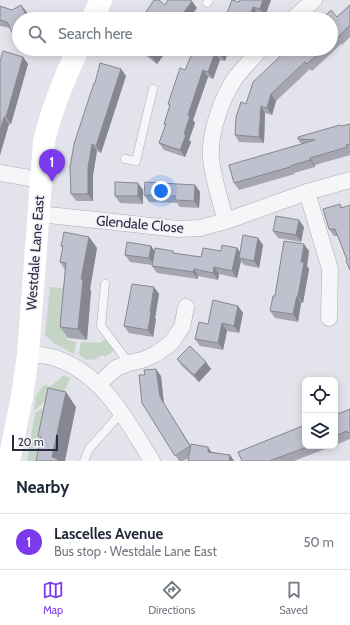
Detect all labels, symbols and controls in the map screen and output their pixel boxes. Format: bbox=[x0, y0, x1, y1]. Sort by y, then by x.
search box bbox=[12, 12, 338, 56]
icon: search bbox=[26, 23, 48, 45]
text: Search here bbox=[58, 25, 133, 43]
pin: 1 bbox=[39, 149, 65, 182]
your location bbox=[151, 181, 171, 201]
street label: Westdale Lane East bbox=[22, 195, 48, 311]
street label: Glendale Close bbox=[95, 211, 185, 237]
map controls bbox=[302, 377, 338, 449]
button: locate bbox=[302, 377, 338, 413]
button: layers bbox=[302, 413, 338, 449]
scale bar bbox=[12, 433, 58, 452]
text: 20 m bbox=[18, 435, 44, 449]
text: Nearby bbox=[16, 477, 69, 497]
text: Lascelles Avenue bbox=[54, 525, 163, 543]
text: 1 bbox=[27, 534, 31, 550]
text: 50 m bbox=[304, 534, 334, 550]
text: Bus stop · Westdale Lane East bbox=[54, 543, 217, 559]
tab: Map bbox=[42, 579, 64, 617]
tab: Directions bbox=[148, 579, 195, 617]
tab: Saved bbox=[279, 579, 308, 617]

